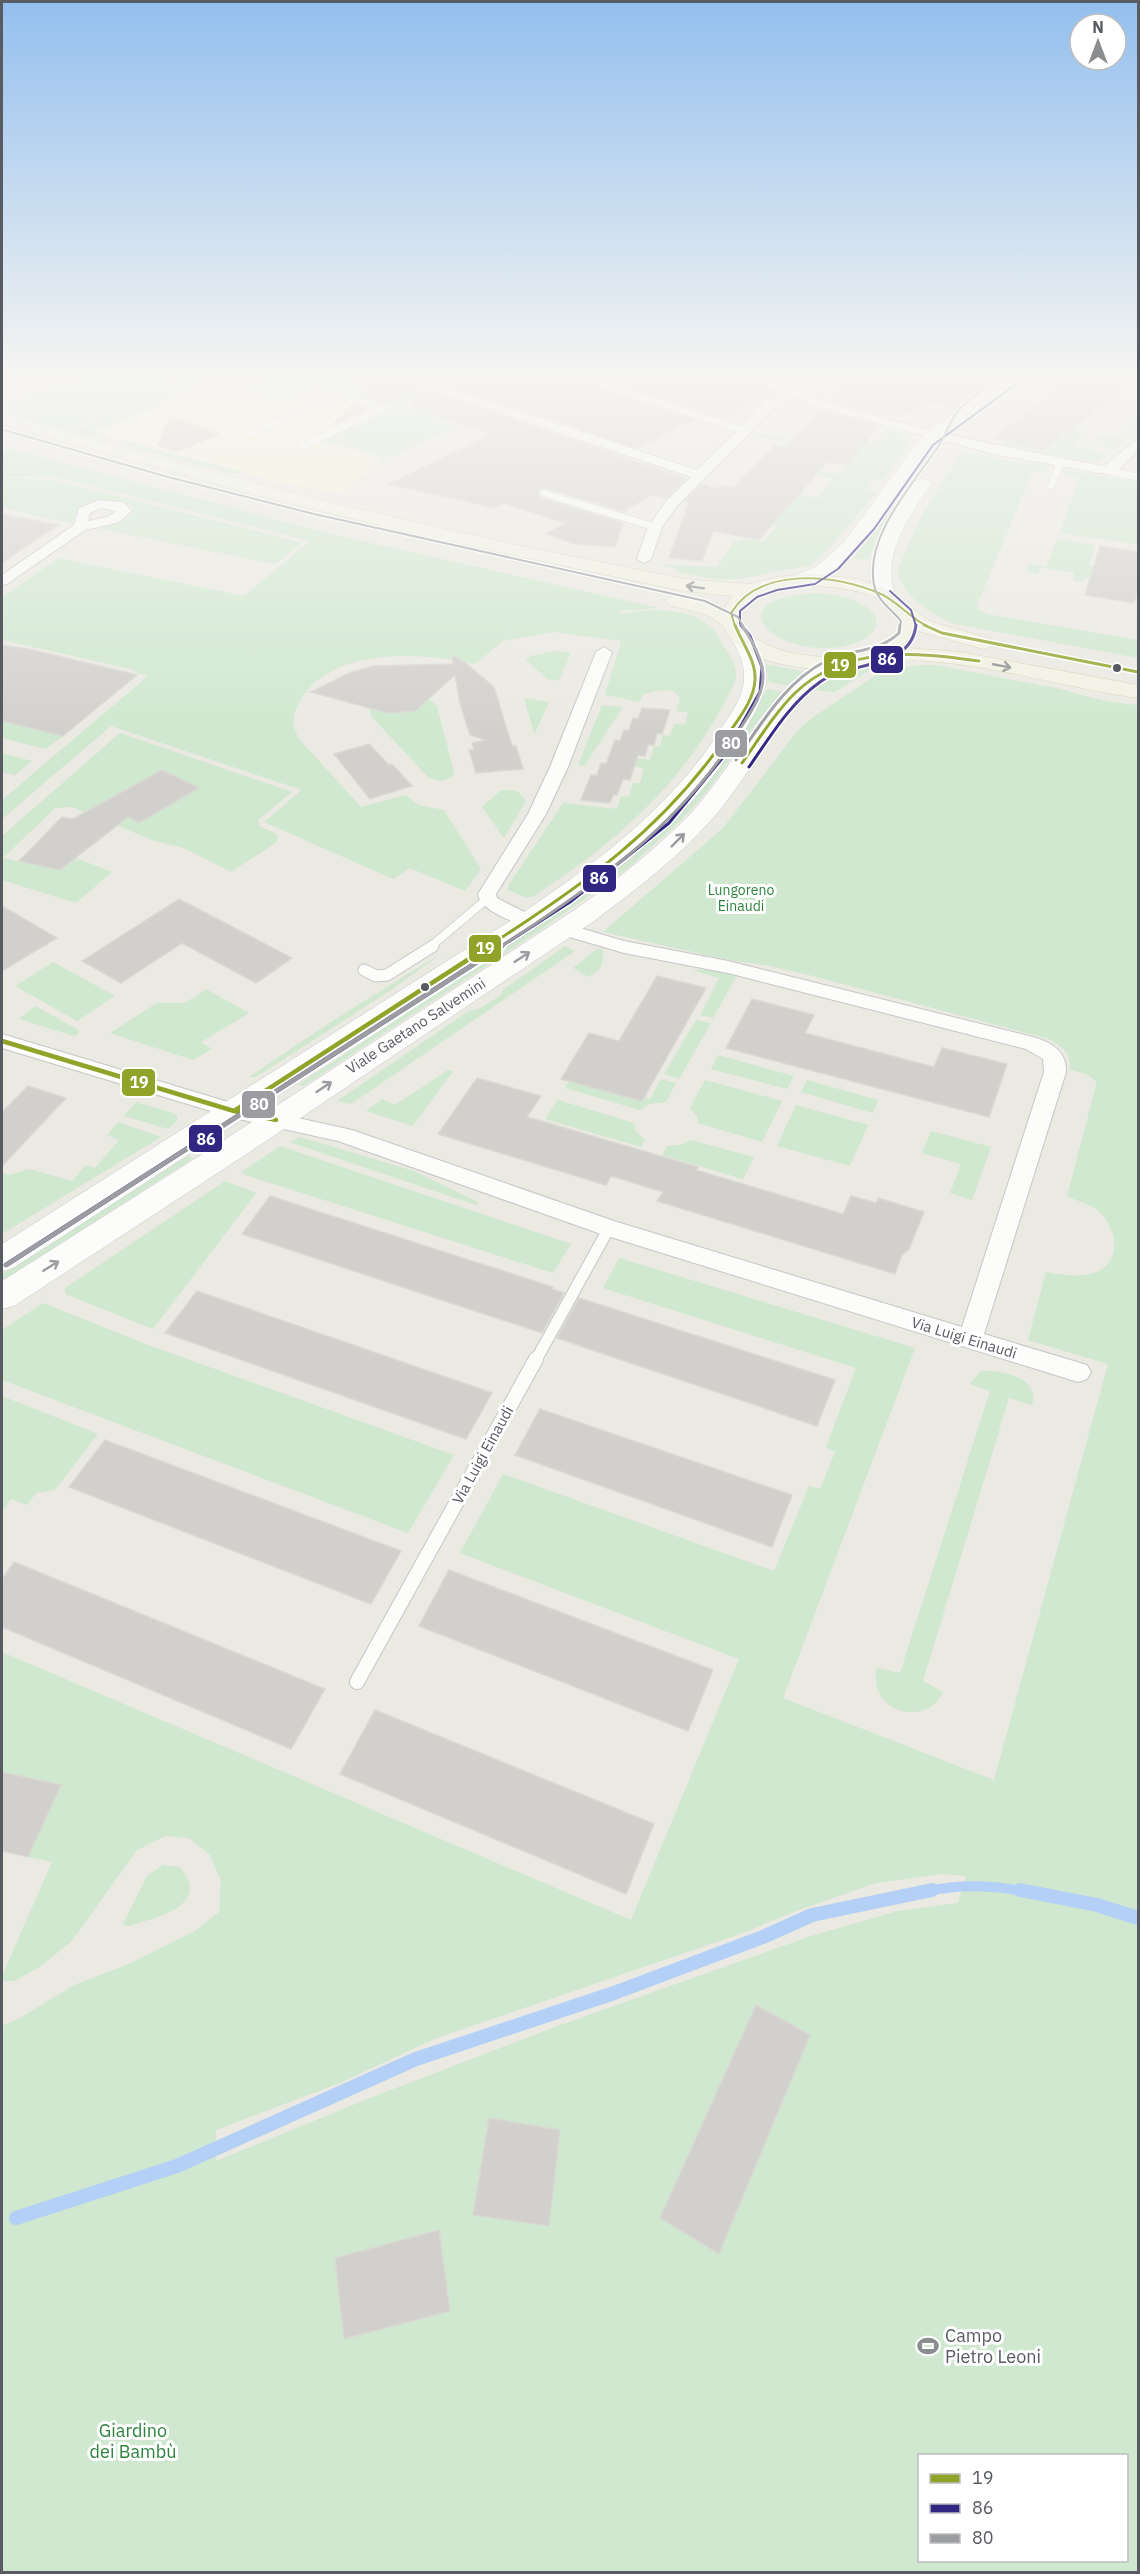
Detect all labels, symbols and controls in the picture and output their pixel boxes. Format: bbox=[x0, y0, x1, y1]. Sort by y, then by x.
north arrow bbox=[1068, 12, 1128, 72]
text: N bbox=[1092, 17, 1104, 37]
one-way arrow bbox=[686, 581, 705, 592]
line badge: 86 bbox=[870, 645, 904, 674]
text: 86 bbox=[877, 649, 897, 669]
line badge: 19 bbox=[823, 651, 857, 679]
text: 19 bbox=[830, 655, 850, 675]
one-way arrow bbox=[991, 661, 1011, 672]
unlabelled marker bbox=[1111, 662, 1123, 674]
line badge: 80 bbox=[714, 729, 748, 758]
text: 80 bbox=[721, 733, 741, 753]
one-way arrow bbox=[670, 832, 685, 847]
line badge: 86 bbox=[582, 864, 617, 893]
text: 86 bbox=[589, 868, 609, 888]
park label: Lungoreno Einaudi bbox=[708, 881, 774, 915]
line badge: 19 bbox=[468, 934, 502, 963]
text: 19 bbox=[475, 938, 495, 958]
one-way arrow bbox=[513, 951, 530, 963]
street label: Viale Gaetano Salvemini bbox=[342, 973, 489, 1078]
unlabelled marker bbox=[419, 981, 431, 993]
line badge: 19 bbox=[121, 1068, 156, 1097]
text: 19 bbox=[129, 1072, 149, 1092]
one-way arrow bbox=[315, 1081, 332, 1093]
line badge: 80 bbox=[241, 1090, 276, 1119]
text: 80 bbox=[249, 1094, 269, 1114]
line badge: 86 bbox=[188, 1124, 223, 1153]
text: 86 bbox=[196, 1129, 216, 1149]
one-way arrow bbox=[42, 1260, 59, 1272]
street label: Via Luigi Einaudi bbox=[909, 1312, 1019, 1363]
street label: Via Luigi Einaudi bbox=[448, 1402, 517, 1507]
place label: Campo Pietro Leoni bbox=[945, 2324, 1041, 2368]
sports icon: Campo Pietro Leoni bbox=[916, 2334, 940, 2358]
park label: Giardino dei Bambù bbox=[90, 2419, 176, 2463]
legend bbox=[918, 2454, 1128, 2562]
text: 19 bbox=[972, 2466, 994, 2489]
text: 86 bbox=[972, 2496, 994, 2519]
text: 80 bbox=[972, 2526, 994, 2549]

